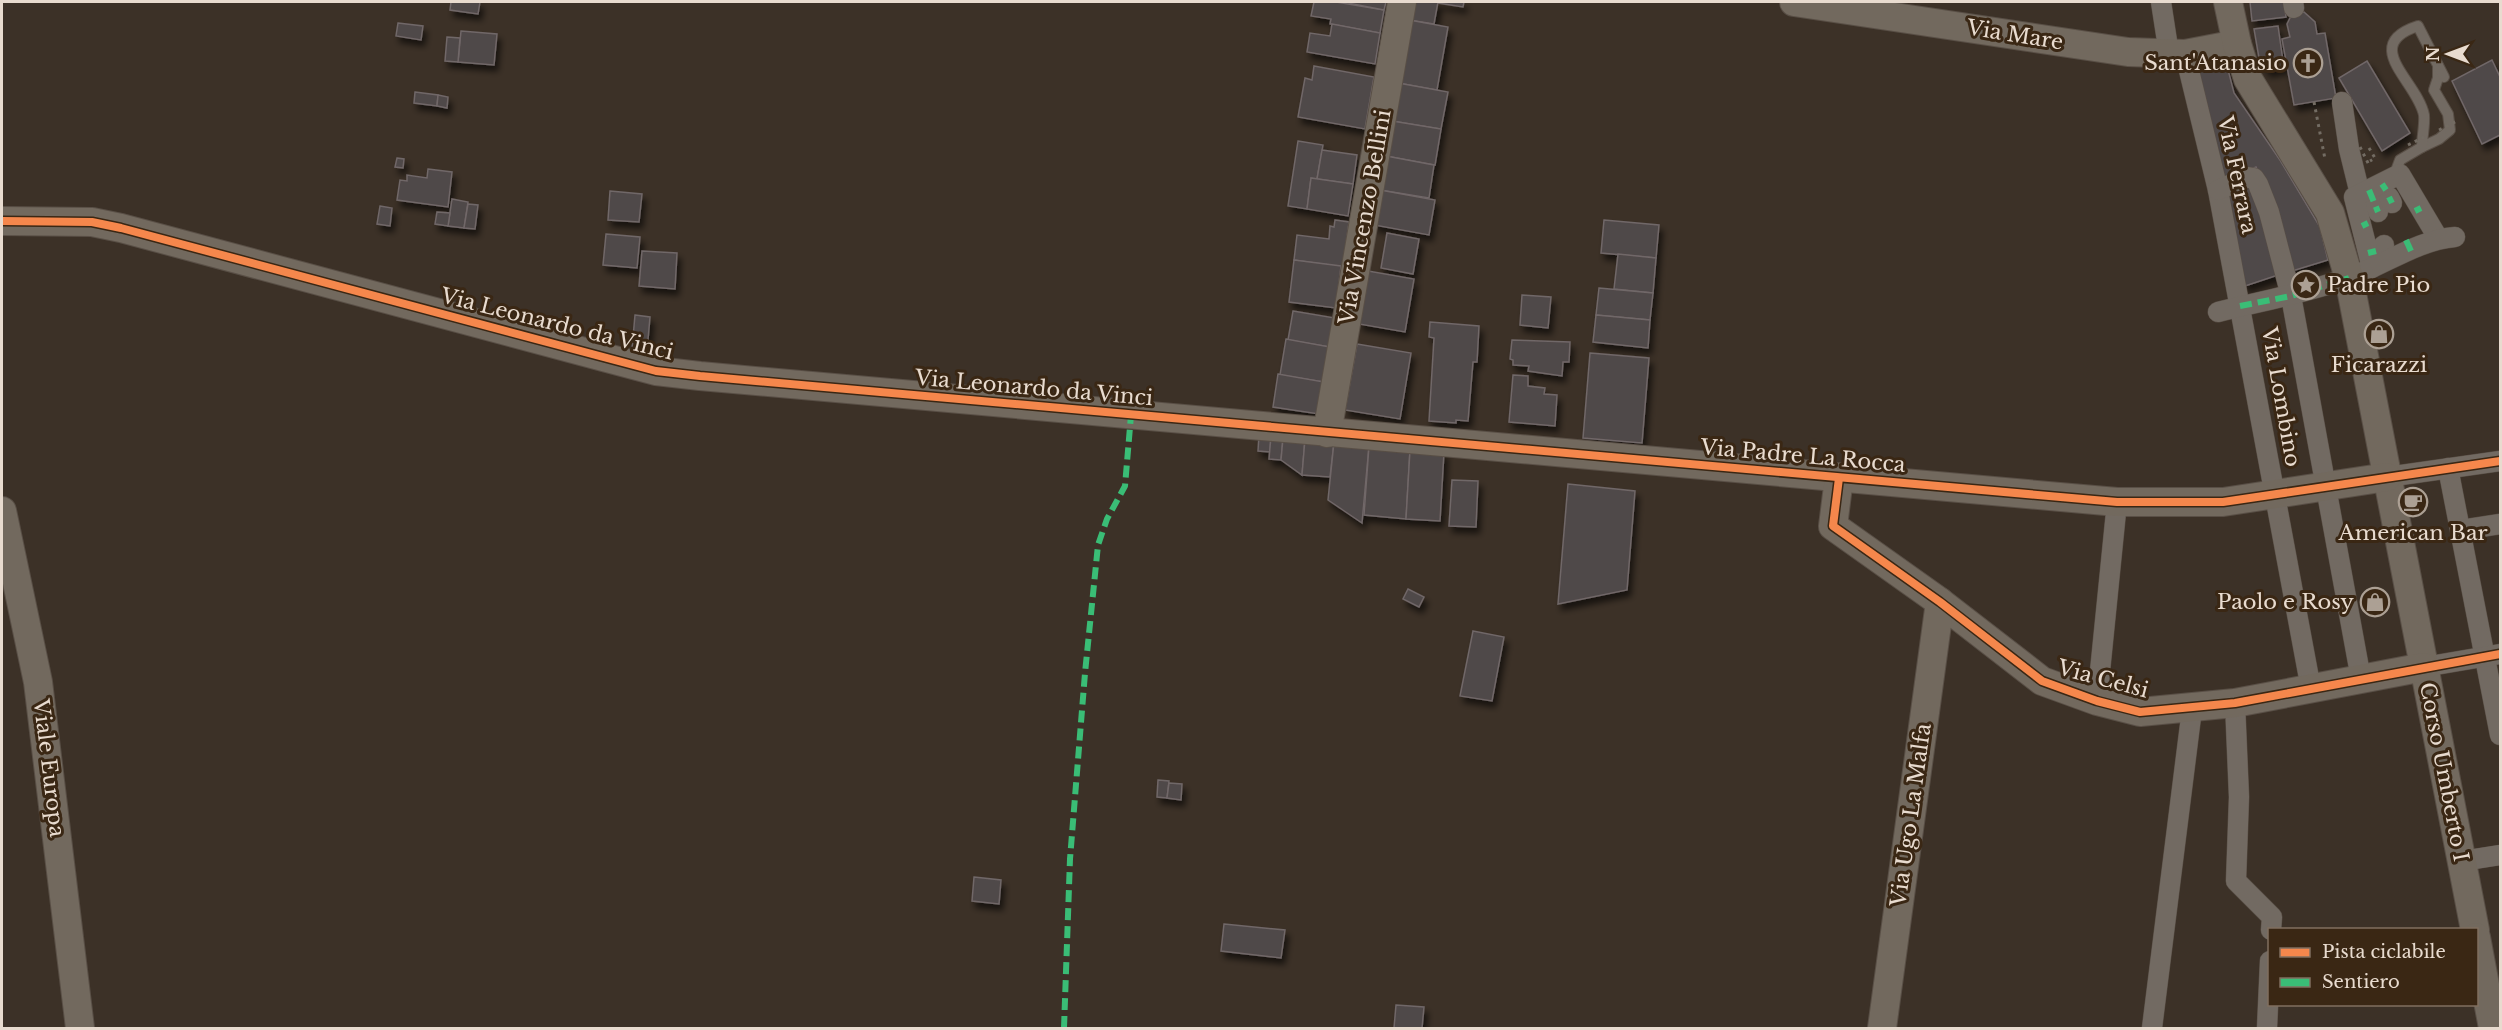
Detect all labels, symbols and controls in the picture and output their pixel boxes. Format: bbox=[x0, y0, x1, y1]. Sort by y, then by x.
street label: Via Mare bbox=[1964, 14, 2065, 55]
north arrow bbox=[2418, 24, 2478, 84]
text: N bbox=[2423, 46, 2443, 62]
church icon: Sant'Atanasio bbox=[2292, 47, 2324, 79]
place label: Sant'Atanasio bbox=[2144, 50, 2287, 76]
street label: Via Vincenzo Bellini bbox=[1333, 108, 1397, 327]
street label: Via Ferrara bbox=[2212, 113, 2262, 236]
place icon: Padre Pio bbox=[2290, 269, 2322, 301]
place label: Padre Pio bbox=[2327, 272, 2430, 298]
street label: Via Leonardo da Vinci bbox=[437, 282, 676, 366]
shop icon: Ficarazzi bbox=[2363, 318, 2395, 350]
street label: Via Lombino bbox=[2256, 324, 2306, 469]
place label: Ficarazzi bbox=[2331, 352, 2427, 378]
street label: Via Leonardo da Vinci bbox=[913, 365, 1154, 411]
street label: Via Padre La Rocca bbox=[1698, 434, 1907, 478]
cafe icon: American Bar bbox=[2397, 486, 2429, 518]
place label: American Bar bbox=[2337, 520, 2488, 546]
shop icon: Paolo e Rosy bbox=[2359, 586, 2391, 618]
place label: Paolo e Rosy bbox=[2217, 589, 2355, 615]
street label: Via Celsi bbox=[2054, 654, 2151, 704]
street label: Corso Umberto I bbox=[2414, 680, 2474, 864]
street label: Viale Europa bbox=[28, 697, 70, 839]
street label: Via Ugo La Malfa bbox=[1885, 721, 1937, 909]
legend bbox=[2268, 928, 2478, 1006]
text: Pista ciclabile bbox=[2322, 941, 2446, 963]
text: Sentiero bbox=[2322, 971, 2400, 993]

